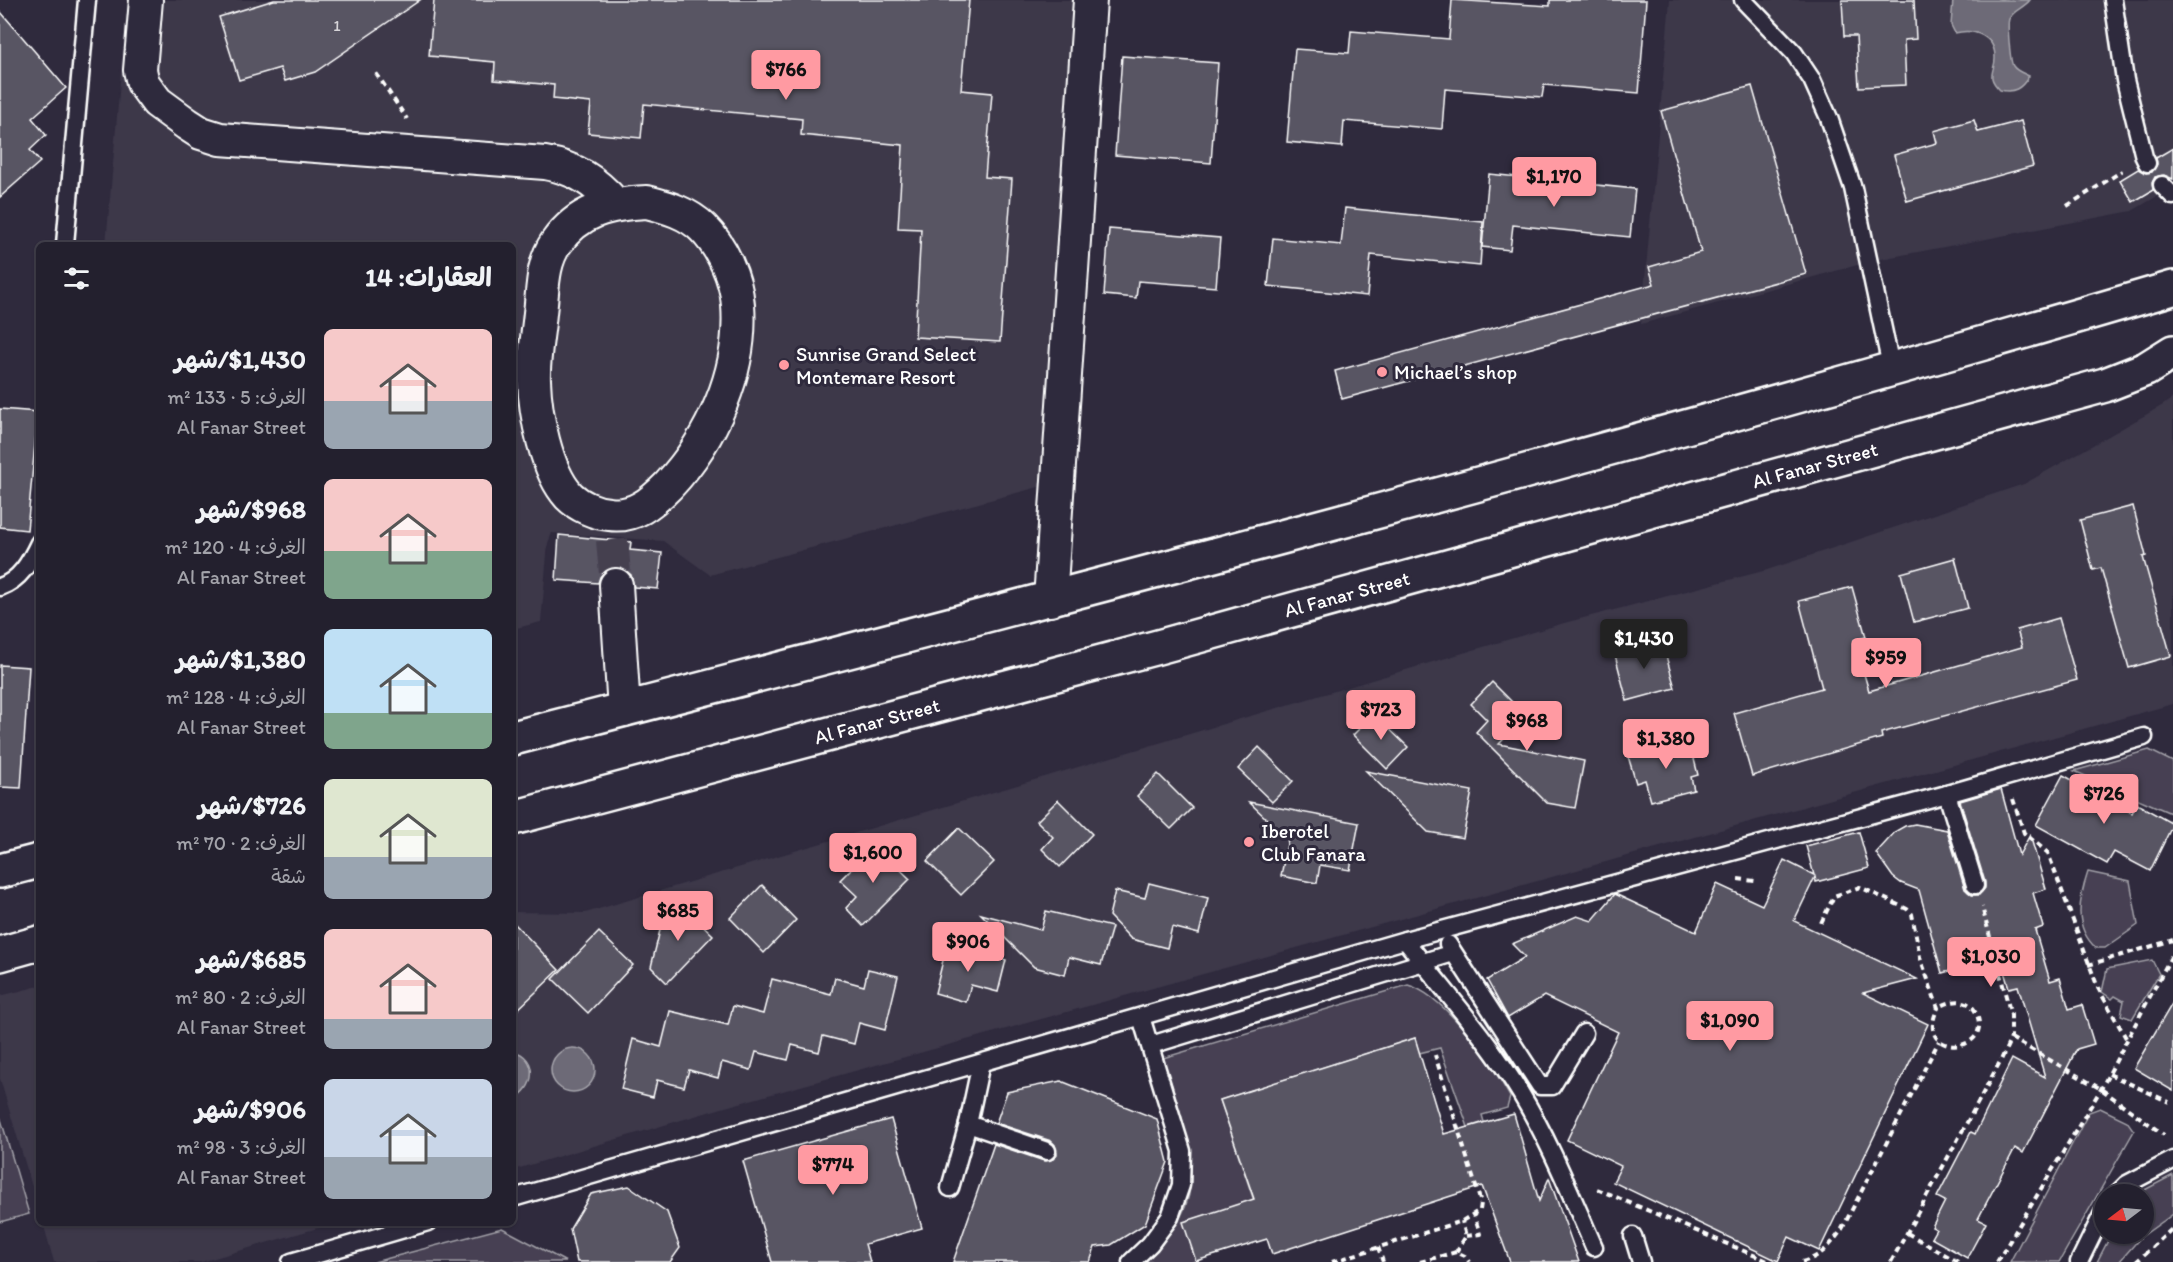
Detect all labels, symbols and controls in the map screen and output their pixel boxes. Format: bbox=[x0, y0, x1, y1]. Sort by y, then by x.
house number: 1 bbox=[333, 16, 341, 35]
pin: $766 bbox=[750, 50, 822, 101]
text: $766 bbox=[765, 57, 807, 81]
pin: $1,170 bbox=[1505, 157, 1603, 208]
text: $1,170 bbox=[1526, 164, 1582, 188]
text: العقارات: 14 bbox=[365, 261, 492, 293]
icon: filters bbox=[60, 262, 93, 295]
place label: Sunrise Grand Select Montemare Resort bbox=[796, 342, 976, 389]
text: $1,430/شهر bbox=[175, 343, 306, 375]
icon: home bbox=[372, 353, 444, 425]
marker: Sunrise Grand Select Montemare Resort bbox=[777, 358, 791, 372]
place label: Michael’s shop bbox=[1394, 360, 1517, 384]
marker: Michael’s shop bbox=[1375, 365, 1389, 379]
text: الغرف: 5 · 133 m² bbox=[168, 385, 306, 409]
text: Al Fanar Street bbox=[177, 415, 306, 439]
street label: Al Fanar Street bbox=[1750, 437, 1880, 493]
text: $968/شهر bbox=[197, 493, 306, 525]
icon: home bbox=[372, 503, 444, 575]
text: الغرف: 4 · 120 m² bbox=[165, 535, 306, 559]
text: Al Fanar Street bbox=[177, 565, 306, 589]
street label: Al Fanar Street bbox=[1282, 566, 1412, 622]
pin: $1,430 bbox=[1595, 619, 1693, 670]
text: $1,430 bbox=[1614, 626, 1674, 650]
pin: $959 bbox=[1850, 638, 1922, 689]
text: $1,380/شهر bbox=[176, 643, 306, 675]
text: $959 bbox=[1865, 645, 1907, 669]
icon: home bbox=[372, 653, 444, 725]
text: الغرف: 4 · 128 m² bbox=[166, 685, 306, 709]
pin: $723 bbox=[1345, 690, 1417, 741]
street label: Al Fanar Street bbox=[812, 693, 942, 749]
text: $723 bbox=[1360, 697, 1402, 721]
pin: $968 bbox=[1491, 701, 1563, 752]
text: $968 bbox=[1506, 708, 1548, 732]
text: Al Fanar Street bbox=[177, 715, 306, 739]
pin: $1,380 bbox=[1617, 719, 1715, 770]
text: $1,380 bbox=[1637, 726, 1695, 750]
pin: $726 bbox=[2068, 774, 2140, 825]
text: $726 bbox=[2083, 781, 2125, 805]
text: $726/شهر bbox=[198, 789, 306, 821]
icon: home bbox=[372, 803, 444, 875]
place label: Iberotel Club Fanara bbox=[1261, 819, 1366, 866]
text: الغرف: 2 · 70 m² bbox=[176, 831, 306, 855]
pin: $1,600 bbox=[824, 833, 922, 884]
marker: Iberotel Club Fanara bbox=[1242, 835, 1256, 849]
text: $1,600 bbox=[843, 840, 903, 864]
text: شقة bbox=[271, 864, 306, 888]
pin: $685 bbox=[642, 891, 714, 942]
text: $685 bbox=[657, 898, 699, 922]
pin: $906 bbox=[932, 922, 1004, 973]
text: $906 bbox=[946, 929, 990, 953]
pin: $1,030 bbox=[1942, 937, 2040, 988]
text: $685/شهر bbox=[197, 943, 306, 975]
text: $1,030 bbox=[1961, 944, 2021, 968]
icon: home bbox=[372, 953, 444, 1025]
text: الغرف: 2 · 80 m² bbox=[175, 985, 306, 1009]
pin: $1,090 bbox=[1681, 1001, 1779, 1052]
text: $1,090 bbox=[1700, 1008, 1760, 1032]
text: Al Fanar Street bbox=[177, 1015, 306, 1039]
text: $906/شهر bbox=[195, 1093, 306, 1125]
icon: home bbox=[372, 1103, 444, 1175]
text: الغرف: 3 · 98 m² bbox=[177, 1135, 306, 1159]
pin: $774 bbox=[797, 1145, 869, 1196]
text: $774 bbox=[812, 1152, 854, 1176]
text: Al Fanar Street bbox=[177, 1165, 306, 1189]
north arrow bbox=[2094, 1184, 2154, 1244]
map controls bbox=[2094, 1184, 2154, 1244]

